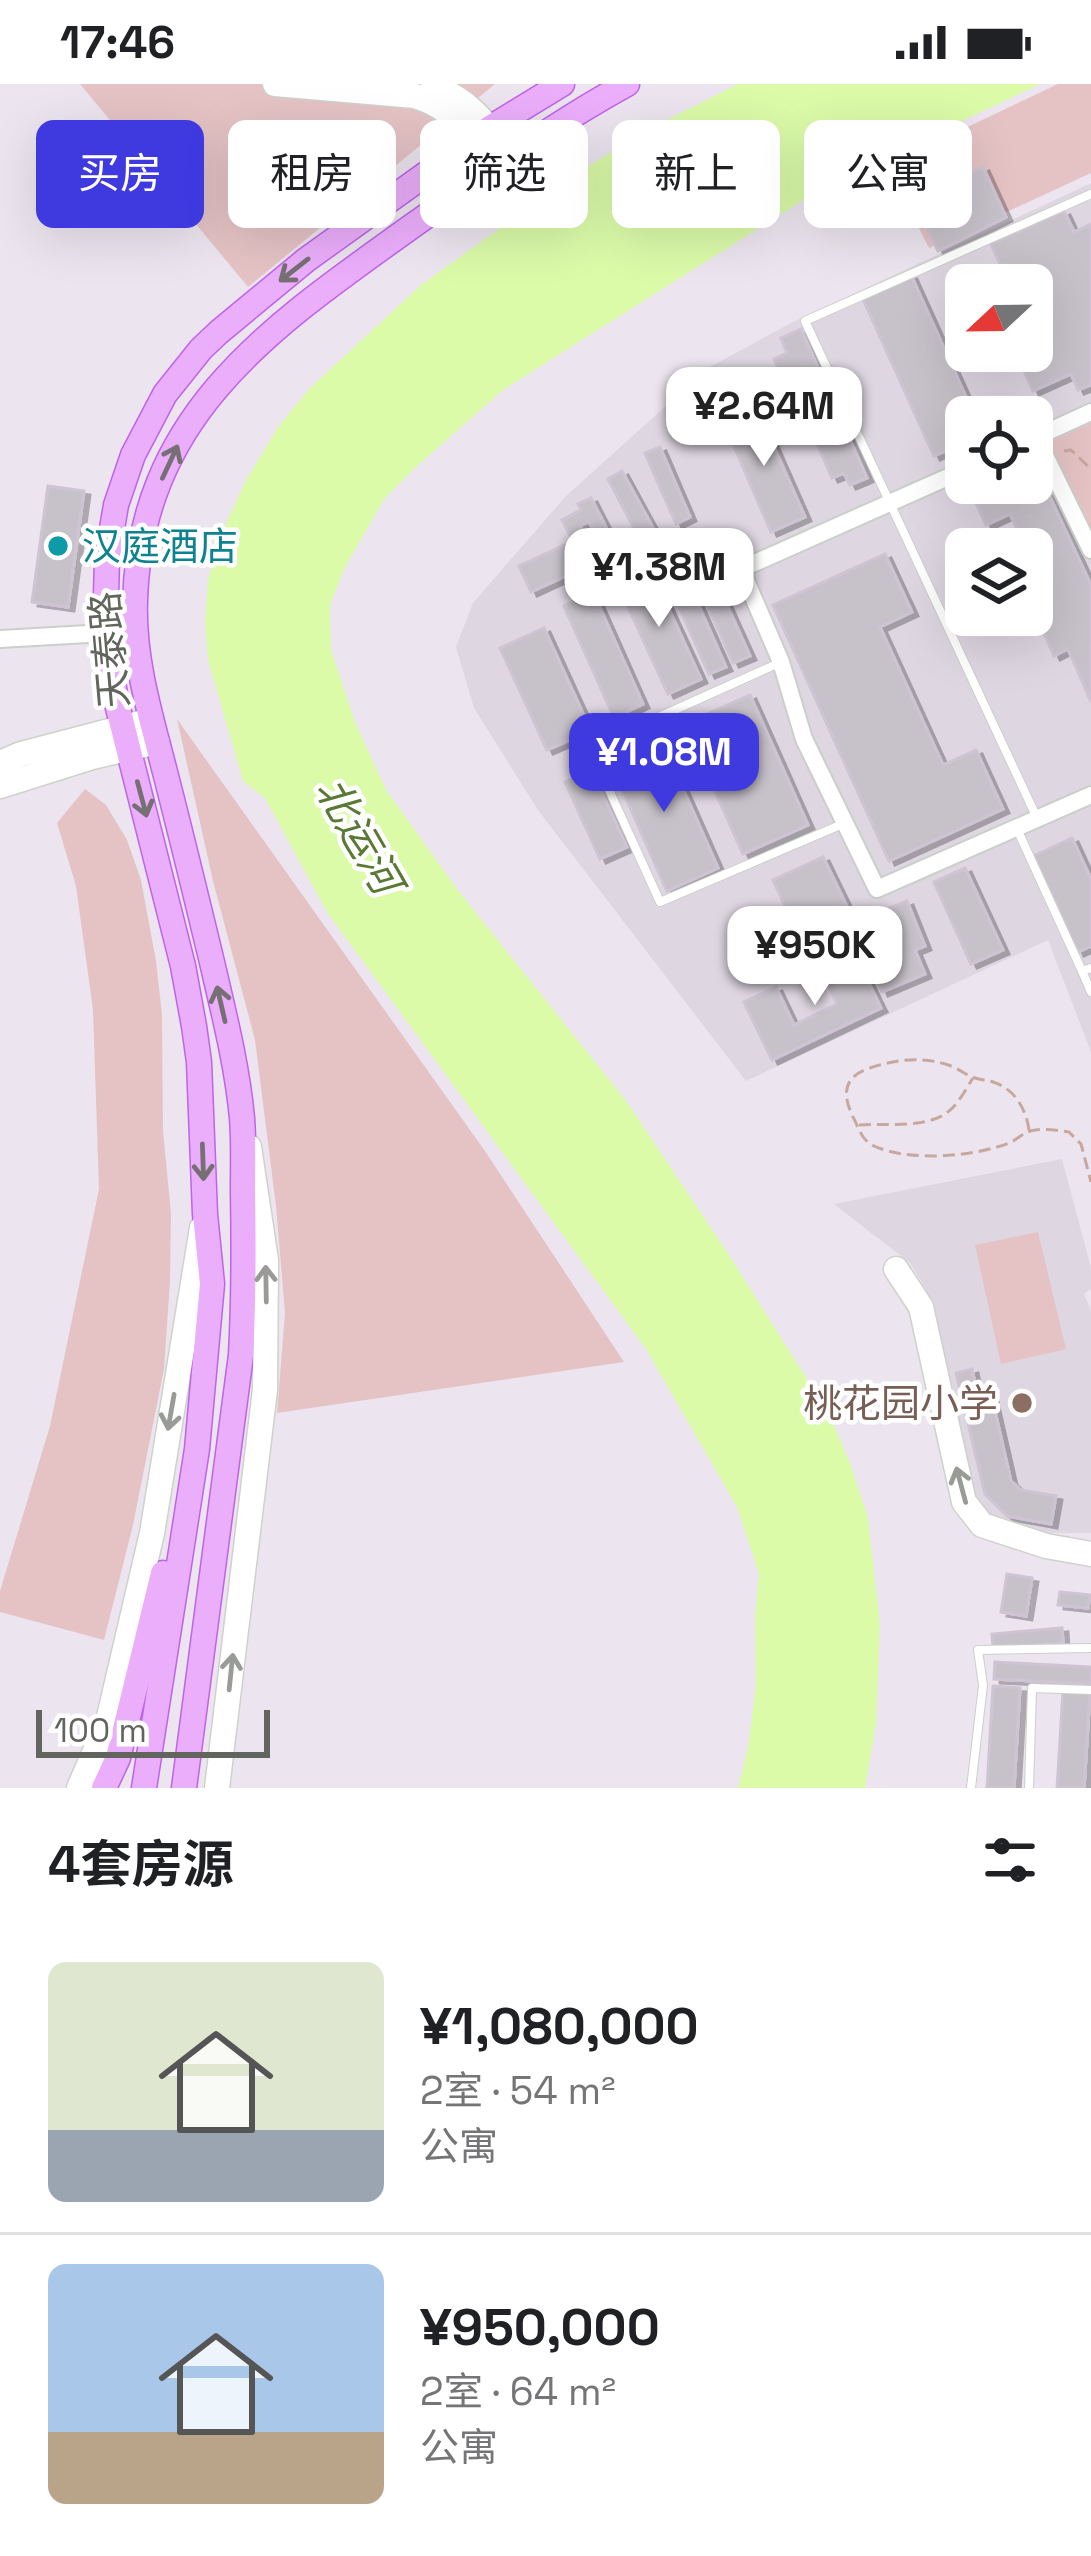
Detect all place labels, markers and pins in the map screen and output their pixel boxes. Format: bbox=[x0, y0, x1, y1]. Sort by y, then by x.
pin: ¥2.64M bbox=[666, 367, 862, 469]
place label: 汉庭酒店 bbox=[82, 522, 238, 571]
pin: ¥1.38M bbox=[561, 528, 757, 630]
marker: 汉庭酒店 bbox=[45, 533, 71, 559]
pin: ¥1.08M bbox=[566, 713, 762, 815]
pin: ¥950K bbox=[731, 906, 899, 1008]
place label: 桃花园小学 bbox=[803, 1379, 998, 1428]
marker: 桃花园小学 bbox=[1009, 1390, 1035, 1416]

